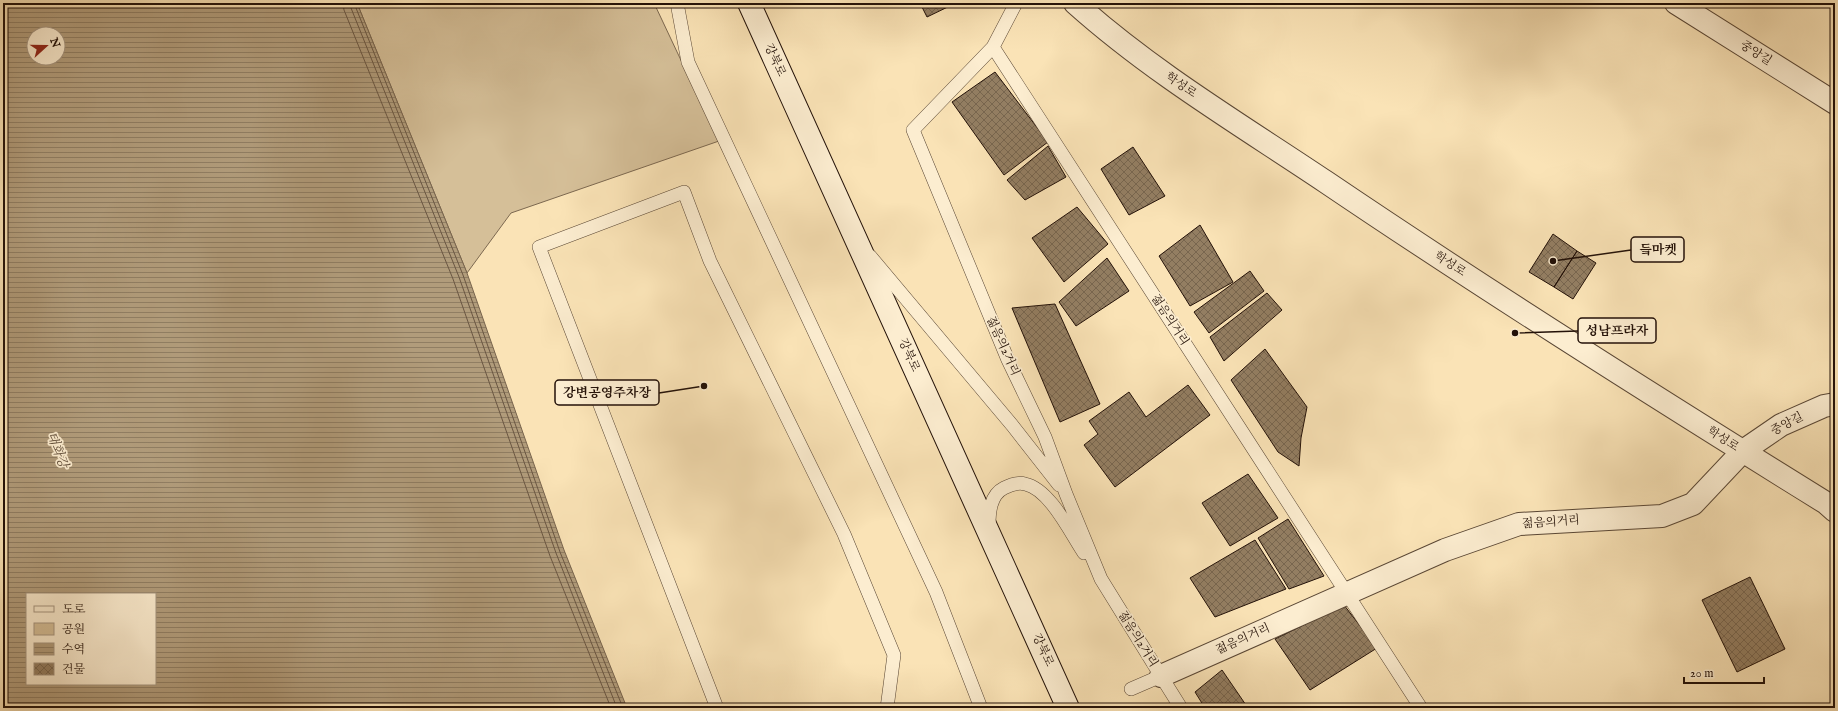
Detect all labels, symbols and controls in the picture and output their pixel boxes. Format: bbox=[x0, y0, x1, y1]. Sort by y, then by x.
north arrow bbox=[26, 26, 66, 66]
text: N bbox=[46, 35, 63, 50]
street label: 중앙길 bbox=[1737, 37, 1775, 69]
street label: 강북로 bbox=[761, 41, 789, 79]
street label: 학성로 bbox=[1162, 69, 1200, 101]
callout: 듴마켓 bbox=[1631, 237, 1684, 262]
text: 듴마켓 bbox=[1639, 242, 1677, 259]
street label: 학성로 bbox=[1431, 248, 1469, 280]
street label: 젊음의거리 bbox=[1148, 292, 1192, 348]
street label: 젊음의2거리 bbox=[983, 314, 1023, 378]
callout: 성남프라자 bbox=[1578, 318, 1656, 343]
text: 성남프라자 bbox=[1586, 323, 1649, 340]
street label: 강북로 bbox=[895, 336, 923, 374]
callout: 강변공영주차장 bbox=[555, 380, 659, 405]
text: 강변공영주차장 bbox=[563, 385, 651, 402]
street label: 중앙길 bbox=[1768, 409, 1806, 439]
street label: 학성로 bbox=[1704, 423, 1742, 455]
water label: 태화강 bbox=[42, 429, 73, 473]
street label: 젊음의거리 bbox=[1522, 512, 1580, 532]
legend bbox=[26, 593, 156, 685]
text: 도로 bbox=[62, 602, 86, 617]
street label: 젊음의2거리 bbox=[1115, 608, 1161, 670]
street label: 젊음의거리 bbox=[1213, 620, 1273, 658]
text: 공원 bbox=[62, 622, 85, 637]
street label: 강북로 bbox=[1029, 631, 1057, 669]
text: 수역 bbox=[62, 642, 85, 657]
scale bar bbox=[1684, 659, 1764, 685]
text: 건물 bbox=[62, 662, 86, 677]
text: 20 m bbox=[1690, 666, 1713, 681]

